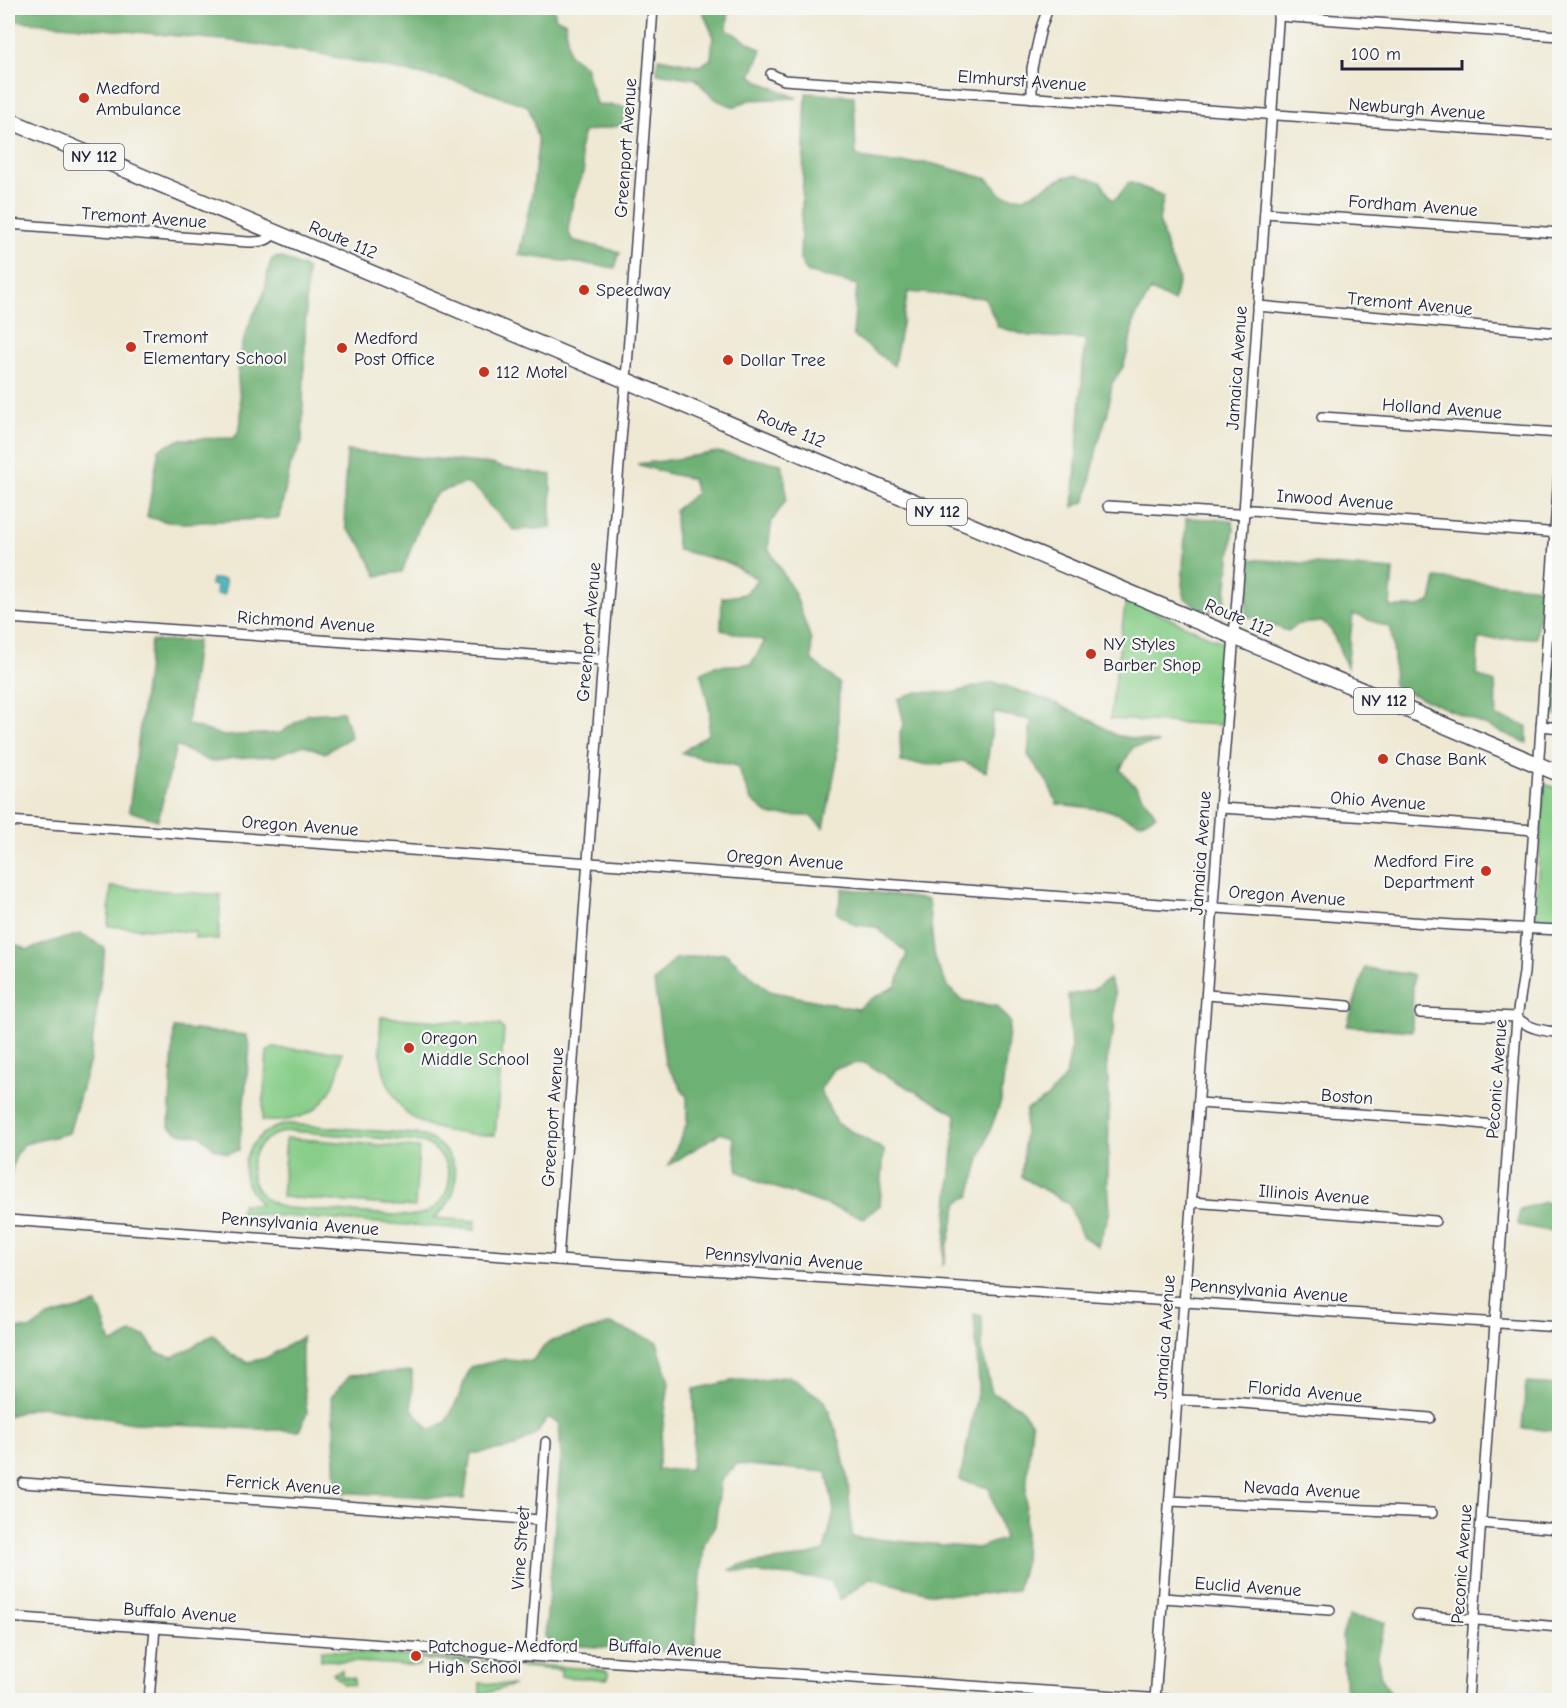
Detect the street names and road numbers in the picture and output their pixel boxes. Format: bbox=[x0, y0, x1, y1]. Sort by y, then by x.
street label: Elmhurst Avenue bbox=[957, 66, 1087, 96]
street label: Greenport Avenue bbox=[611, 77, 641, 219]
street label: Newburgh Avenue bbox=[1348, 94, 1486, 124]
road number: NY 112 bbox=[64, 144, 124, 170]
street label: Fordham Avenue bbox=[1348, 191, 1478, 221]
street label: Tremont Avenue bbox=[81, 203, 207, 233]
street label: Route 112 bbox=[306, 216, 380, 264]
street label: Tremont Avenue bbox=[1347, 288, 1473, 320]
street label: Jamaica Avenue bbox=[1222, 305, 1252, 431]
street label: Holland Avenue bbox=[1381, 394, 1503, 424]
street label: Route 112 bbox=[754, 405, 828, 453]
street label: Inwood Avenue bbox=[1276, 485, 1394, 515]
road number: NY 112 bbox=[907, 499, 967, 525]
street label: Greenport Avenue bbox=[572, 561, 606, 703]
street label: Route 112 bbox=[1202, 594, 1276, 642]
street label: Richmond Avenue bbox=[236, 607, 376, 637]
road number: NY 112 bbox=[1354, 688, 1414, 714]
street label: Ohio Avenue bbox=[1330, 787, 1426, 815]
street label: Jamaica Avenue bbox=[1186, 790, 1216, 916]
street label: Oregon Avenue bbox=[241, 811, 359, 841]
street label: Oregon Avenue bbox=[726, 845, 844, 875]
street label: Oregon Avenue bbox=[1228, 881, 1346, 911]
street label: Peconic Avenue bbox=[1482, 1018, 1512, 1140]
street label: Greenport Avenue bbox=[538, 1046, 568, 1188]
street label: Boston bbox=[1320, 1085, 1374, 1109]
street label: Illinois Avenue bbox=[1258, 1181, 1370, 1209]
street label: Pennsylvania Avenue bbox=[220, 1208, 380, 1240]
street label: Pennsylvania Avenue bbox=[704, 1243, 864, 1275]
street label: Jamaica Avenue bbox=[1150, 1274, 1180, 1400]
street label: Pennsylvania Avenue bbox=[1189, 1275, 1349, 1307]
street label: Florida Avenue bbox=[1247, 1377, 1363, 1407]
street label: Ferrick Avenue bbox=[225, 1471, 341, 1499]
street label: Nevada Avenue bbox=[1243, 1476, 1361, 1504]
street label: Peconic Avenue bbox=[1447, 1503, 1477, 1625]
street label: Vine Street bbox=[508, 1505, 534, 1591]
street label: Euclid Avenue bbox=[1194, 1573, 1302, 1601]
street label: Buffalo Avenue bbox=[123, 1599, 237, 1627]
street label: Buffalo Avenue bbox=[608, 1635, 722, 1663]

